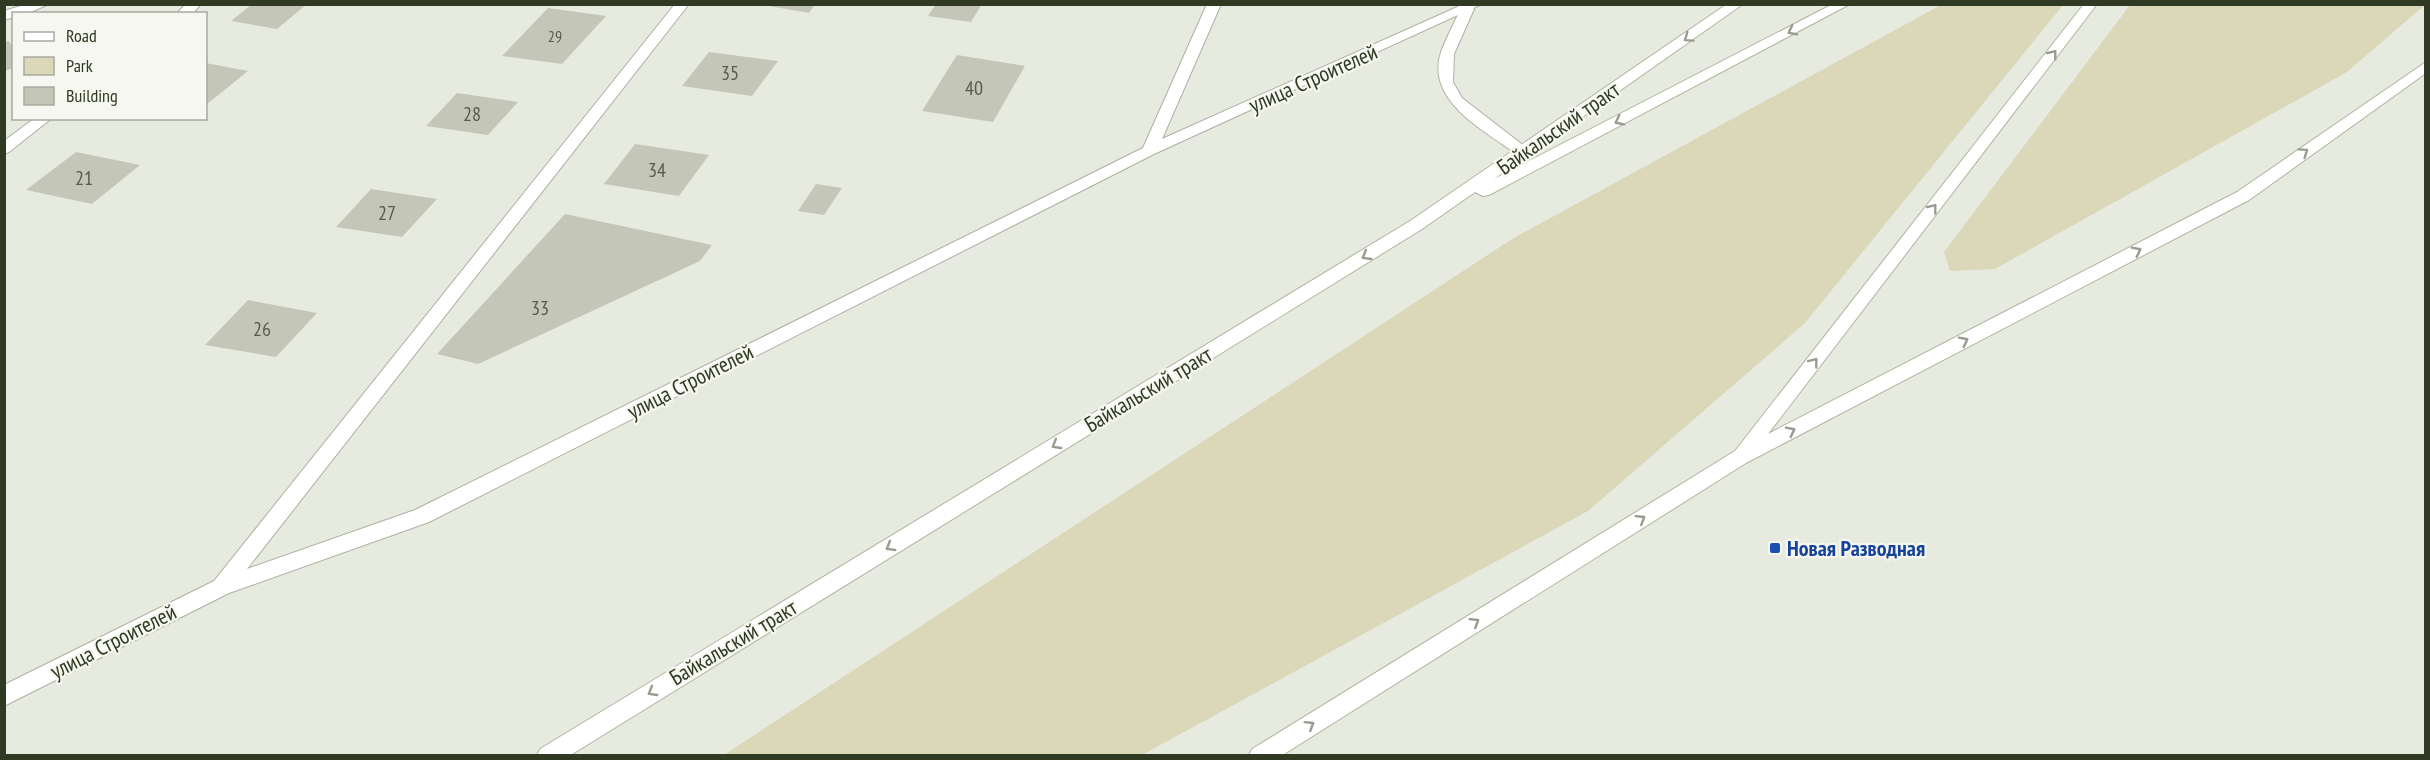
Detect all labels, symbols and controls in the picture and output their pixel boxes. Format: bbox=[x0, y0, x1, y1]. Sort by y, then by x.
legend bbox=[12, 12, 207, 120]
text: Road bbox=[66, 24, 97, 47]
one-way arrow bbox=[1787, 24, 1798, 36]
house number: 29 bbox=[548, 26, 562, 46]
one-way arrow bbox=[1684, 31, 1695, 42]
street label: улица Строителей bbox=[1244, 37, 1382, 119]
one-way arrow bbox=[2045, 50, 2056, 61]
text: Park bbox=[66, 54, 93, 77]
house number: 35 bbox=[721, 60, 739, 86]
house number: 40 bbox=[965, 75, 983, 101]
street label: Байкальский тракт bbox=[1491, 75, 1626, 181]
text: Building bbox=[66, 84, 118, 107]
house number: 28 bbox=[463, 101, 481, 127]
one-way arrow bbox=[1615, 114, 1625, 125]
one-way arrow bbox=[2298, 148, 2309, 159]
house number: 34 bbox=[648, 157, 666, 183]
house number: 21 bbox=[75, 165, 93, 191]
house number: 27 bbox=[378, 200, 396, 226]
one-way arrow bbox=[1926, 204, 1937, 215]
one-way arrow bbox=[2131, 247, 2141, 258]
one-way arrow bbox=[1362, 248, 1372, 260]
house number: 33 bbox=[531, 295, 549, 321]
house number: 26 bbox=[253, 316, 271, 342]
street label: улица Строителей bbox=[622, 337, 758, 425]
one-way arrow bbox=[1958, 337, 1968, 348]
street label: Байкальский тракт bbox=[1079, 339, 1218, 438]
one-way arrow bbox=[1806, 358, 1817, 369]
one-way arrow bbox=[1785, 427, 1795, 438]
one-way arrow bbox=[1052, 438, 1062, 449]
one-way arrow bbox=[1635, 514, 1645, 526]
place label: Новая Разводная bbox=[1787, 534, 1925, 562]
one-way arrow bbox=[886, 539, 896, 551]
marker: Новая Разводная bbox=[1768, 541, 1782, 555]
street label: Байкальский тракт bbox=[664, 592, 803, 691]
street label: улица Строителей bbox=[45, 597, 181, 685]
one-way arrow bbox=[1469, 618, 1480, 629]
one-way arrow bbox=[648, 685, 658, 697]
one-way arrow bbox=[1304, 720, 1314, 732]

